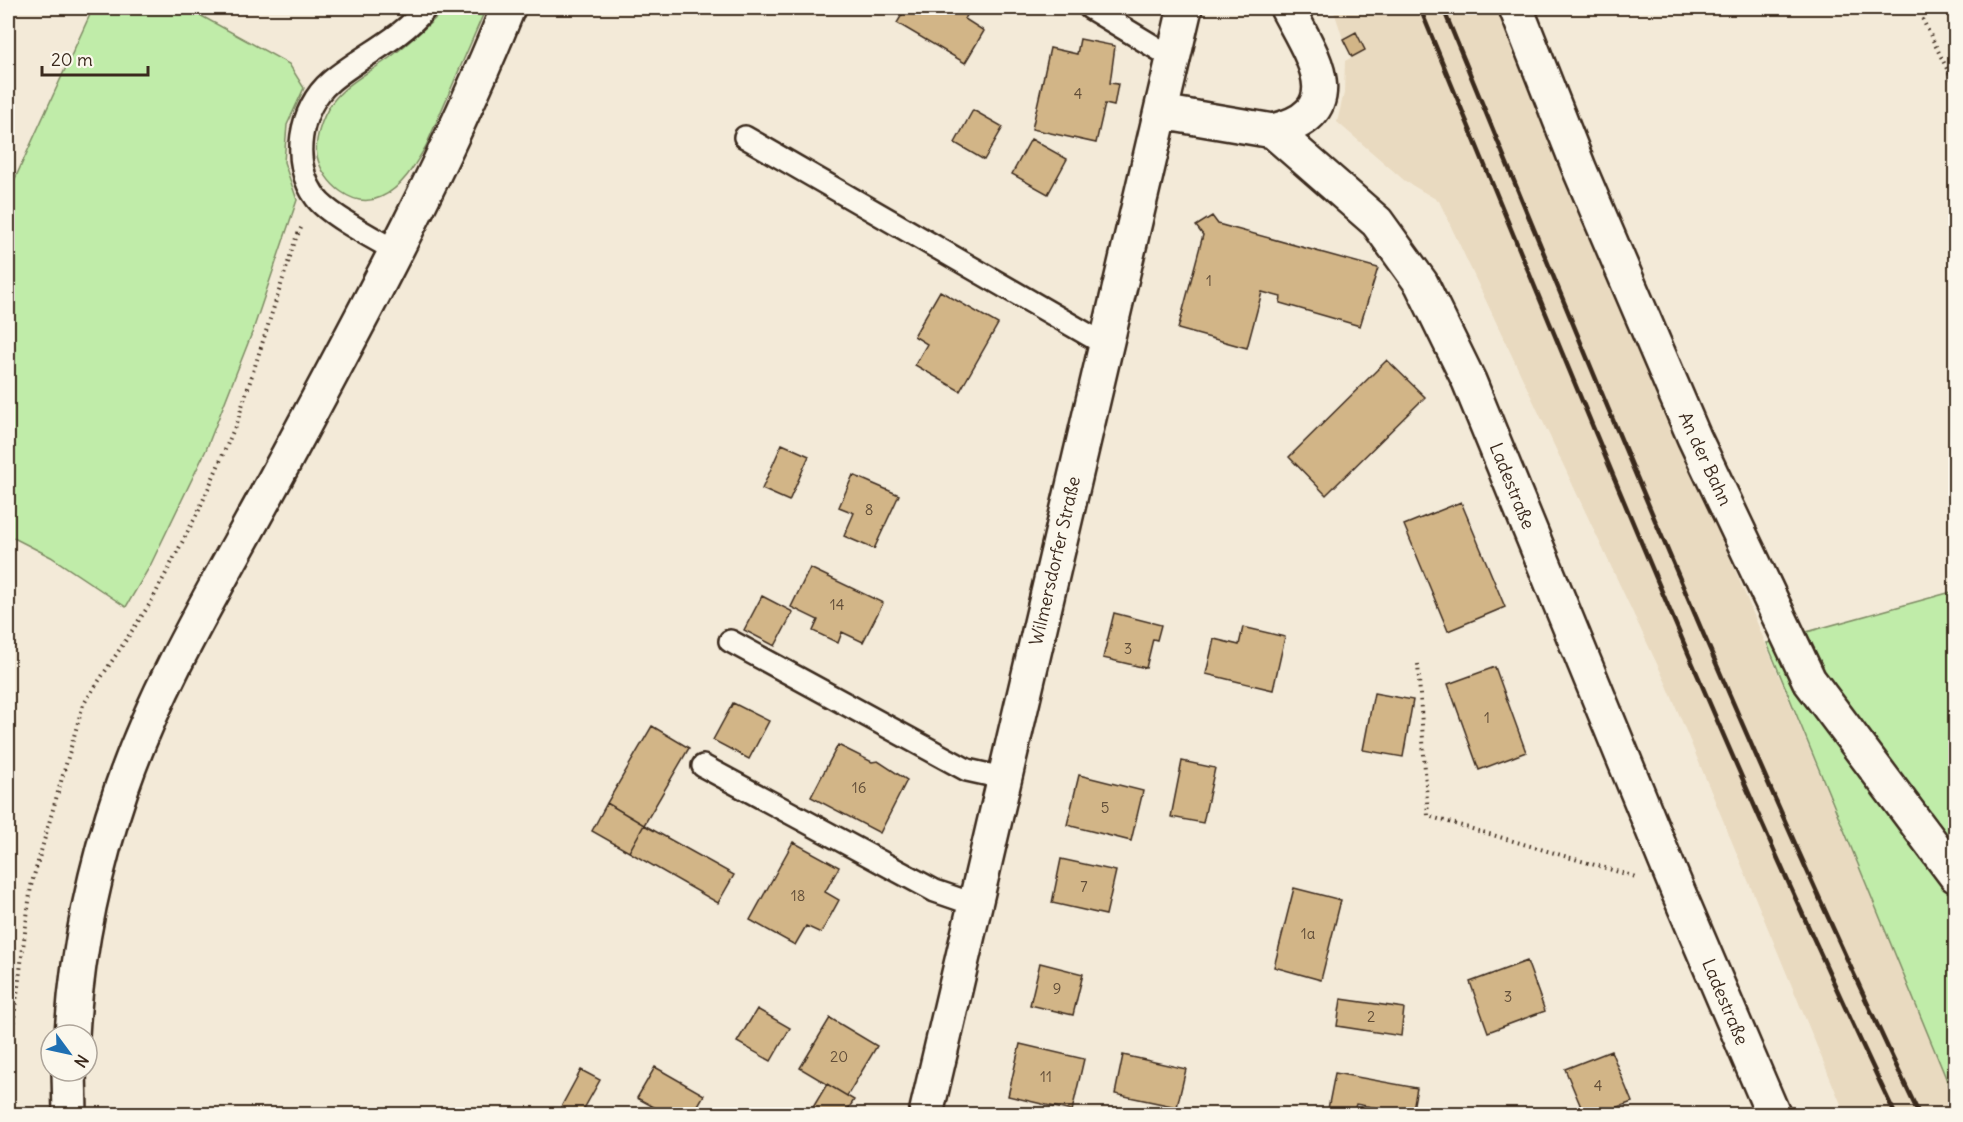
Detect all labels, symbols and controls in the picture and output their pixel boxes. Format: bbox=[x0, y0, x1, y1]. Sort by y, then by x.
scale bar bbox=[42, 39, 148, 77]
text: 20 m bbox=[51, 48, 93, 71]
house number: 4 bbox=[1074, 84, 1083, 103]
house number: 1 bbox=[1206, 271, 1212, 290]
street label: An der Bahn bbox=[1674, 408, 1737, 509]
street label: Ladestraße bbox=[1485, 439, 1540, 532]
street label: Wilmersdorfer Straße bbox=[1024, 474, 1085, 648]
house number: 8 bbox=[865, 500, 873, 519]
house number: 14 bbox=[830, 595, 845, 614]
house number: 3 bbox=[1124, 639, 1132, 658]
house number: 1 bbox=[1484, 708, 1490, 727]
house number: 16 bbox=[852, 778, 866, 797]
house number: 5 bbox=[1101, 798, 1109, 817]
house number: 7 bbox=[1080, 877, 1088, 896]
house number: 18 bbox=[791, 886, 805, 905]
house number: 1a bbox=[1301, 924, 1316, 943]
street label: Ladestraße bbox=[1697, 955, 1754, 1048]
house number: 9 bbox=[1053, 979, 1061, 998]
house number: 3 bbox=[1504, 987, 1512, 1006]
house number: 2 bbox=[1367, 1007, 1375, 1026]
north arrow bbox=[39, 1023, 99, 1083]
house number: 20 bbox=[830, 1047, 848, 1066]
text: N bbox=[70, 1051, 93, 1071]
house number: 11 bbox=[1040, 1067, 1052, 1086]
house number: 4 bbox=[1594, 1076, 1603, 1095]

